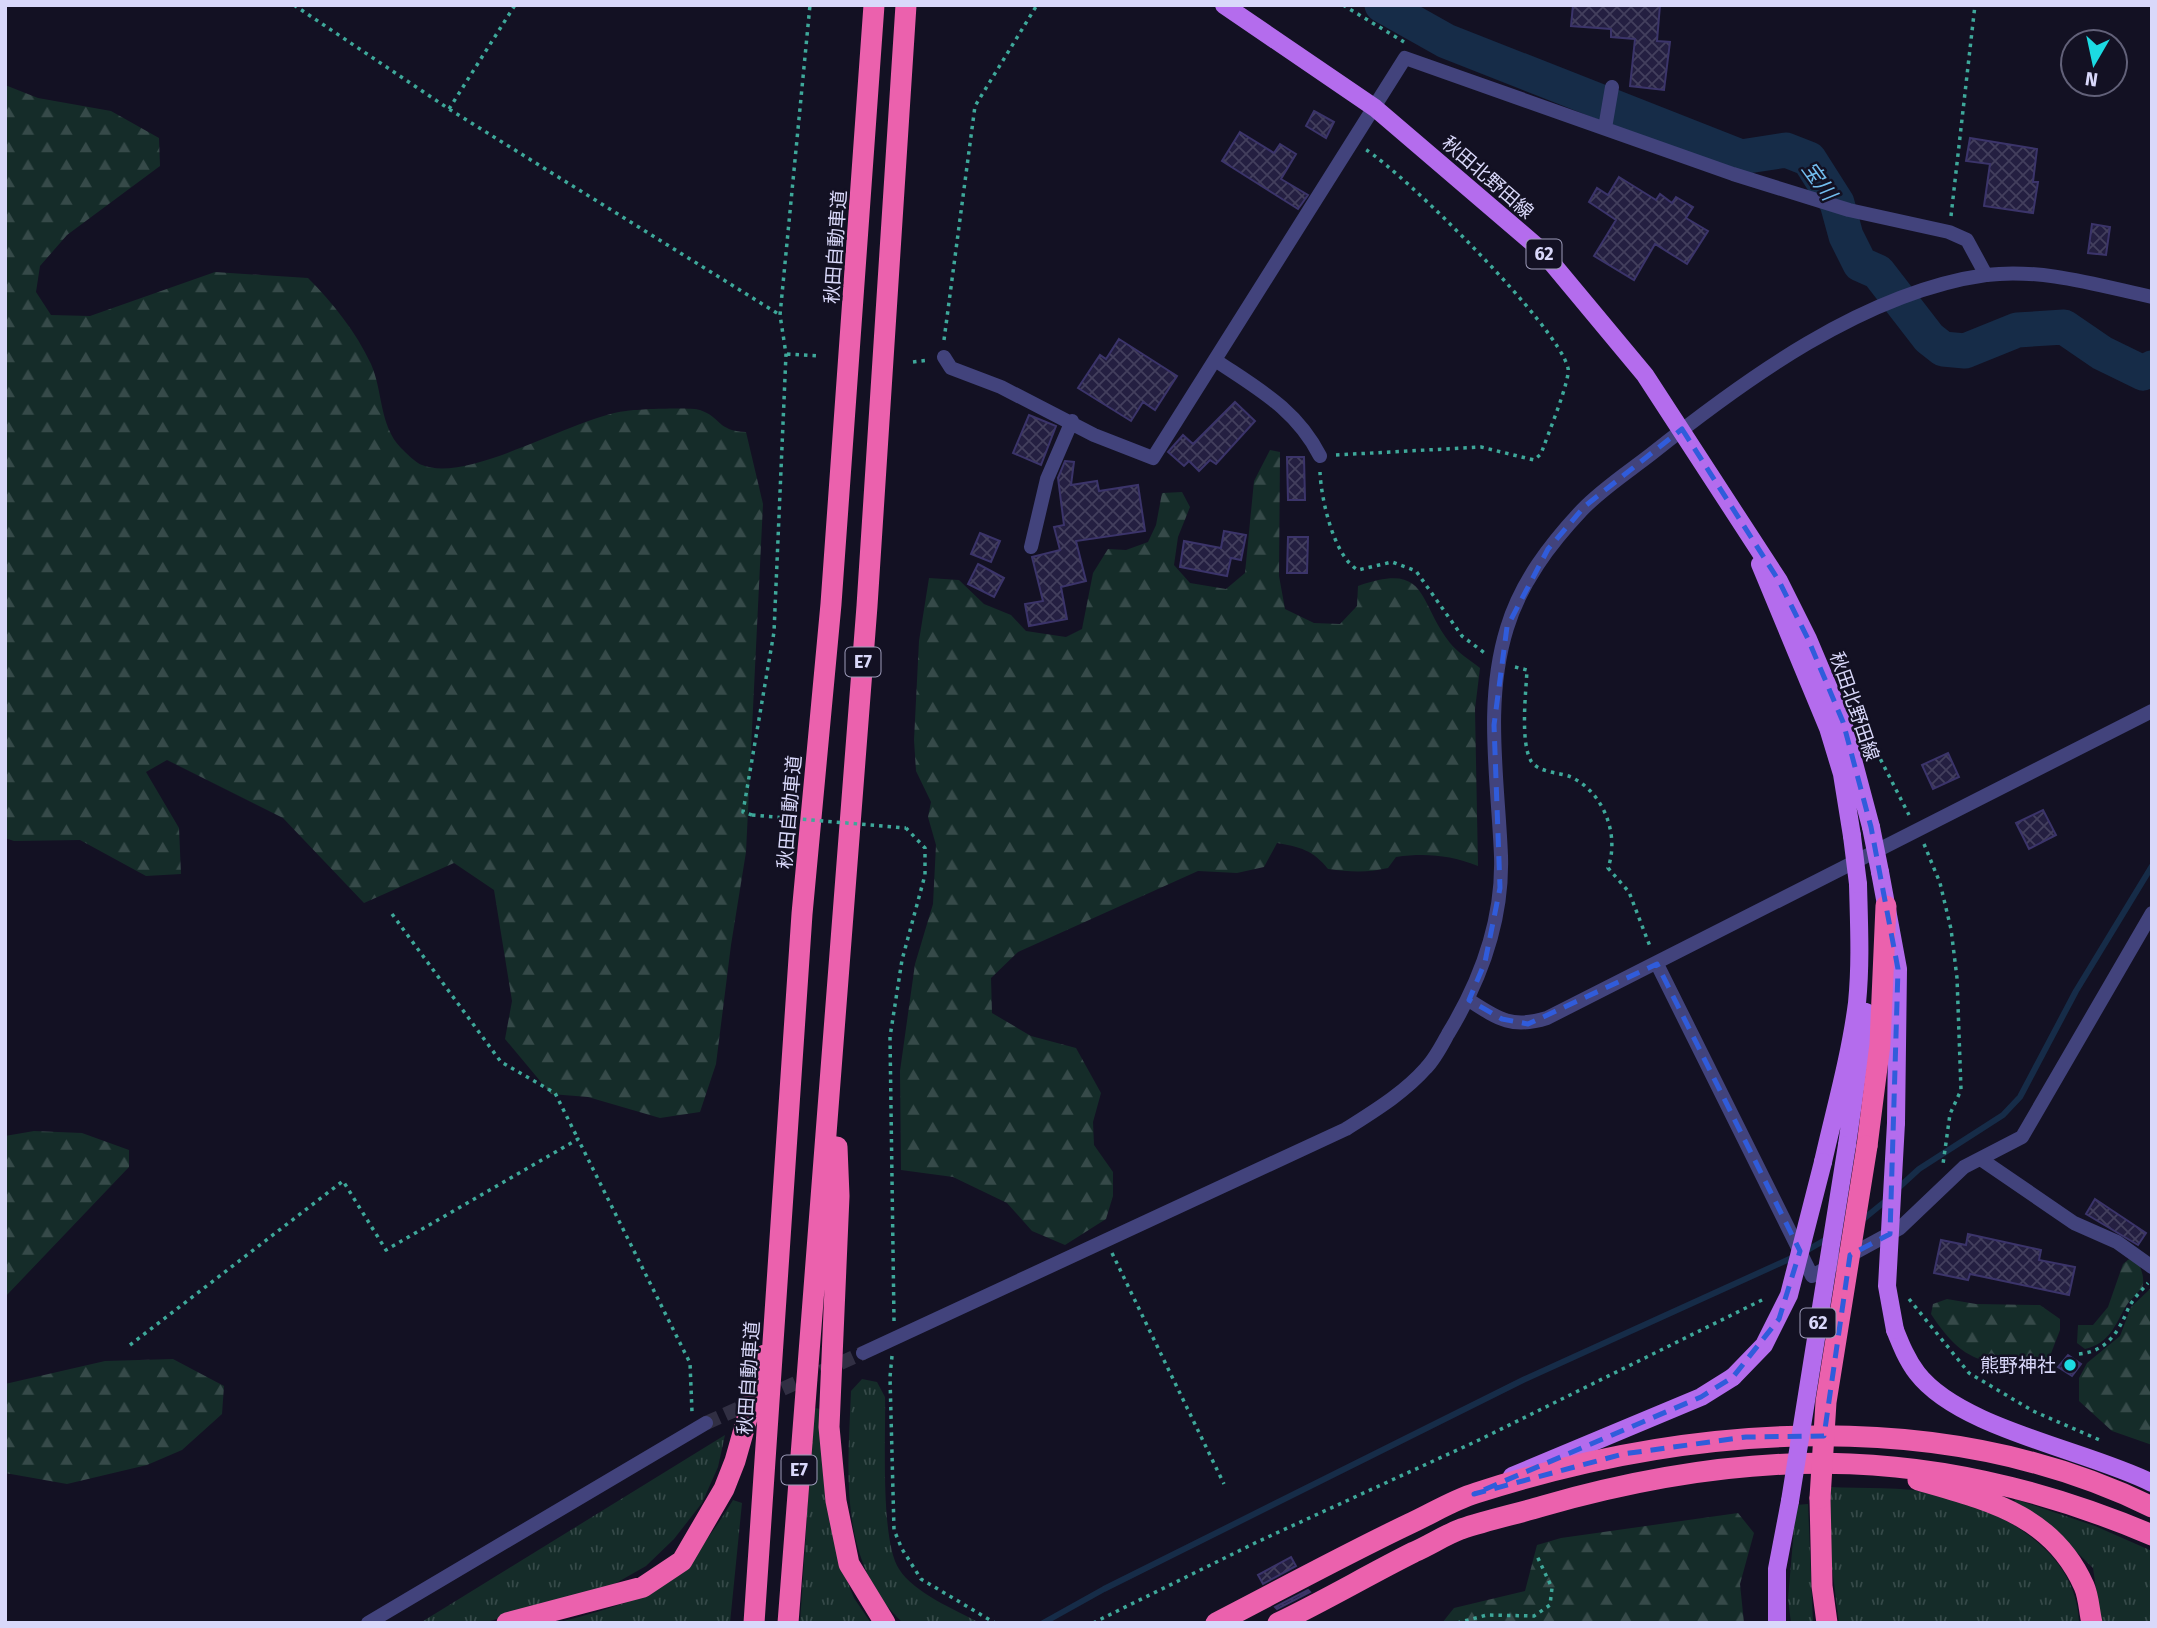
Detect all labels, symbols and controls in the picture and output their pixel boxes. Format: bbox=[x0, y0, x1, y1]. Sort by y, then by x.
north arrow bbox=[2059, 28, 2129, 98]
text: N bbox=[2083, 67, 2099, 92]
street label: 秋田北野田線 bbox=[1437, 131, 1538, 223]
water label: 宝川 bbox=[1796, 156, 1843, 207]
street label: 秋田自動車道 bbox=[820, 189, 851, 305]
road number: 62 bbox=[1526, 240, 1562, 268]
road number: E7 bbox=[846, 648, 880, 676]
street label: 秋田北野田線 bbox=[1825, 649, 1884, 764]
street label: 秋田自動車道 bbox=[773, 754, 806, 870]
road number: 62 bbox=[1800, 1308, 1836, 1338]
street label: 秋田自動車道 bbox=[733, 1320, 764, 1436]
place label: 熊野神社 bbox=[1980, 1354, 2056, 1377]
marker: 熊野神社 bbox=[2062, 1357, 2078, 1373]
road number: E7 bbox=[782, 1456, 816, 1484]

